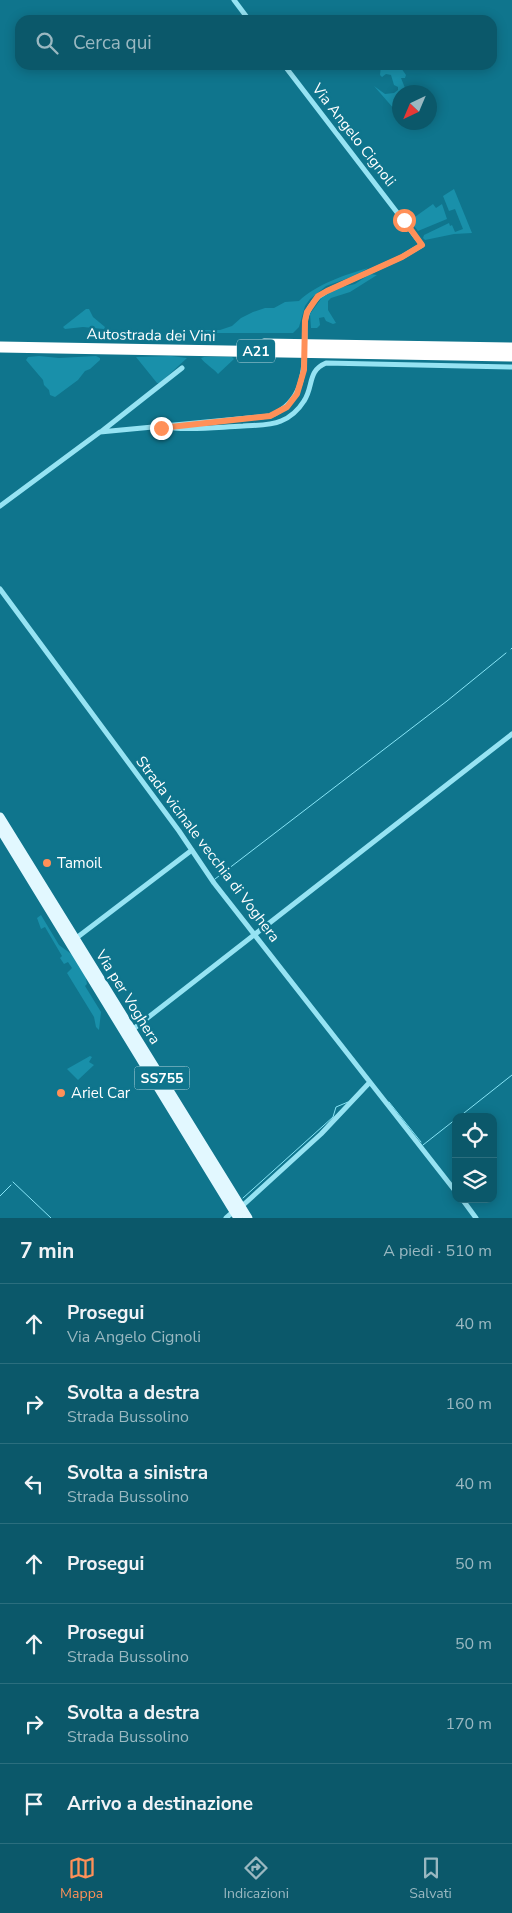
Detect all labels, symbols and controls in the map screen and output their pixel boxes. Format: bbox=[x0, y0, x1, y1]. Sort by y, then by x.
search box bbox=[15, 15, 497, 70]
icon: search bbox=[33, 29, 61, 57]
text: Cerca qui bbox=[73, 30, 152, 56]
street label: Via Angelo Cignoli bbox=[307, 79, 401, 191]
north arrow bbox=[392, 85, 437, 130]
route start bbox=[393, 209, 416, 232]
street label: Autostrada dei Vini bbox=[86, 324, 216, 346]
road number: A21 bbox=[237, 340, 275, 362]
route end bbox=[150, 417, 173, 440]
street label: Strada vicinale vecchia di Voghera bbox=[131, 752, 285, 946]
place label: Tamoil bbox=[57, 853, 102, 873]
marker: Tamoil bbox=[41, 857, 53, 869]
street label: Via per Voghera bbox=[90, 945, 165, 1048]
road number: SS755 bbox=[134, 1066, 190, 1090]
place label: Ariel Car bbox=[71, 1083, 131, 1103]
marker: Ariel Car bbox=[55, 1087, 67, 1099]
map controls bbox=[452, 1113, 497, 1203]
button: locate bbox=[452, 1113, 497, 1158]
button: layers bbox=[452, 1158, 497, 1203]
text: 7 min bbox=[20, 1237, 74, 1265]
text: A piedi · 510 m bbox=[383, 1240, 492, 1262]
text: Prosegui bbox=[67, 1300, 144, 1326]
icon: ahead bbox=[20, 1310, 48, 1338]
text: 40 m bbox=[455, 1313, 492, 1335]
text: Via Angelo Cignoli bbox=[67, 1326, 201, 1348]
text: Svolta a destra bbox=[67, 1380, 200, 1406]
icon: right bbox=[20, 1390, 48, 1418]
text: 160 m bbox=[445, 1393, 492, 1415]
text: Strada Bussolino bbox=[67, 1406, 189, 1428]
text: Svolta a sinistra bbox=[67, 1460, 208, 1486]
icon: left bbox=[20, 1470, 48, 1498]
text: 40 m bbox=[455, 1473, 492, 1495]
text: Strada Bussolino bbox=[67, 1486, 189, 1508]
icon: ahead bbox=[20, 1550, 48, 1578]
text: Prosegui bbox=[67, 1551, 144, 1577]
text: 50 m bbox=[455, 1553, 492, 1575]
text: Prosegui bbox=[67, 1620, 144, 1646]
icon: ahead bbox=[20, 1630, 48, 1658]
text: 50 m bbox=[455, 1633, 492, 1655]
text: Strada Bussolino bbox=[67, 1646, 189, 1668]
text: Svolta a destra bbox=[67, 1700, 200, 1726]
icon: right bbox=[20, 1710, 48, 1738]
text: 170 m bbox=[445, 1713, 492, 1735]
text: Strada Bussolino bbox=[67, 1726, 189, 1748]
icon: arrive bbox=[20, 1790, 48, 1818]
text: Arrivo a destinazione bbox=[67, 1791, 253, 1817]
tab: Mappa bbox=[60, 1854, 103, 1903]
tab: Indicazioni bbox=[223, 1854, 289, 1903]
tab: Salvati bbox=[409, 1854, 452, 1903]

